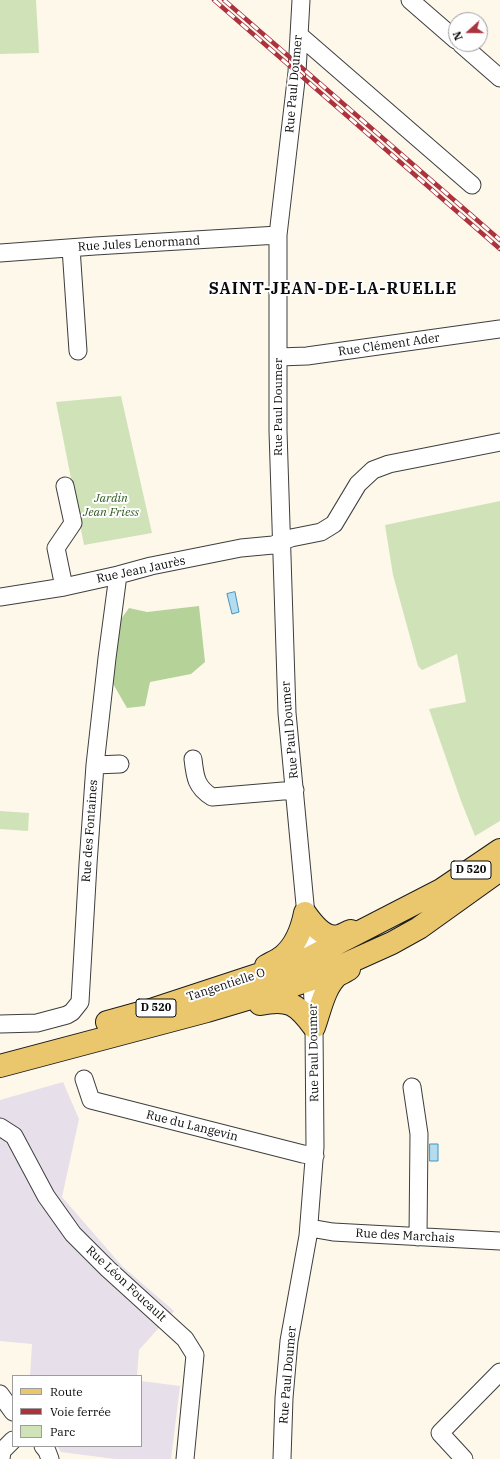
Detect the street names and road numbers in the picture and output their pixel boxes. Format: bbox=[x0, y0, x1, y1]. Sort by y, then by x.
street label: Rue Paul Doumer bbox=[283, 34, 305, 134]
street label: Rue Jules Lenormand bbox=[77, 234, 201, 254]
street label: Rue Clément Ader bbox=[337, 331, 441, 359]
street label: Rue Paul Doumer bbox=[272, 358, 286, 456]
street label: Rue Jean Jaurès bbox=[95, 554, 187, 586]
street label: Rue Paul Doumer bbox=[279, 680, 301, 780]
street label: Rue des Fontaines bbox=[79, 779, 101, 883]
road number: D 520 bbox=[451, 861, 491, 879]
street label: Tangentielle O bbox=[185, 966, 267, 1004]
road number: D 520 bbox=[136, 999, 176, 1017]
street label: Rue Paul Doumer bbox=[306, 1004, 322, 1102]
street label: Rue du Langevin bbox=[145, 1108, 239, 1144]
street label: Rue des Marchais bbox=[355, 1226, 455, 1246]
street label: Rue Léon Foucault bbox=[83, 1243, 169, 1325]
street label: Rue Paul Doumer bbox=[277, 1325, 299, 1425]

